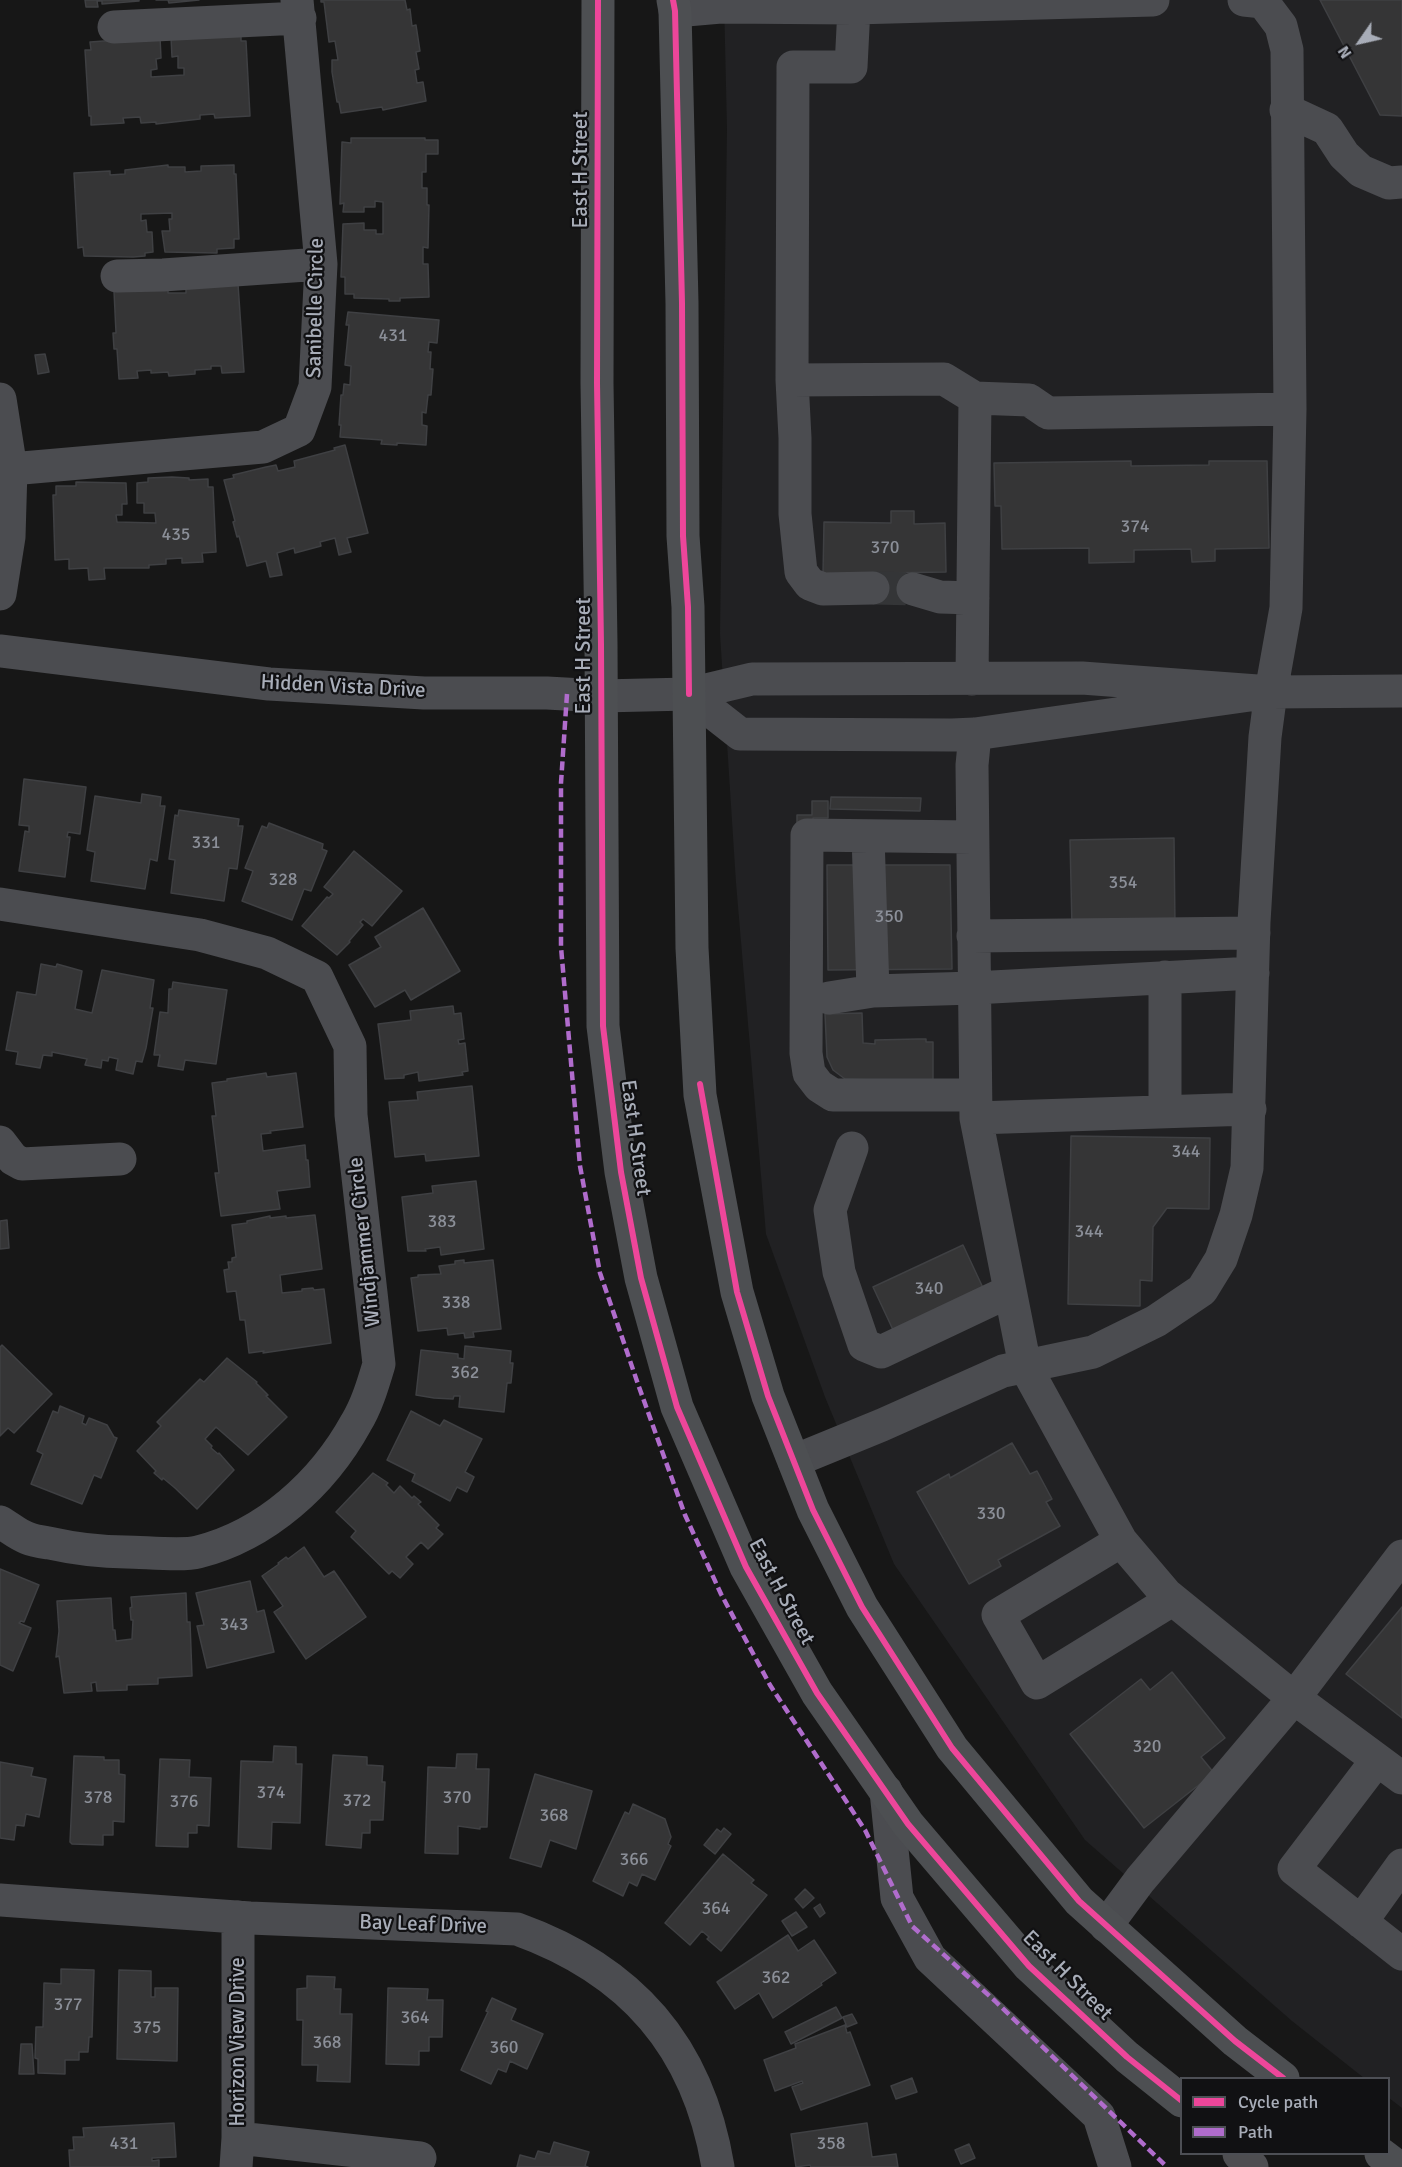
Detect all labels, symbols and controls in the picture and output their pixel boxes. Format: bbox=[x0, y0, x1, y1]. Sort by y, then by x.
north arrow bbox=[1330, 12, 1390, 72]
text: N bbox=[1334, 42, 1356, 62]
street label: East H Street bbox=[568, 111, 594, 229]
street label: Sanibelle Circle bbox=[302, 238, 330, 378]
house number: 431 bbox=[378, 325, 408, 347]
house number: 374 bbox=[1120, 516, 1150, 538]
house number: 435 bbox=[161, 524, 191, 546]
house number: 370 bbox=[870, 537, 900, 559]
street label: East H Street bbox=[571, 597, 597, 715]
street label: Hidden Vista Drive bbox=[260, 670, 426, 704]
house number: 331 bbox=[191, 832, 221, 854]
house number: 328 bbox=[268, 869, 298, 891]
house number: 354 bbox=[1108, 872, 1138, 894]
house number: 350 bbox=[874, 906, 904, 928]
street label: East H Street bbox=[614, 1078, 656, 1198]
house number: 344 bbox=[1171, 1141, 1201, 1163]
street label: Windjammer Circle bbox=[344, 1156, 386, 1328]
house number: 383 bbox=[427, 1211, 457, 1233]
house number: 344 bbox=[1074, 1221, 1104, 1243]
house number: 340 bbox=[914, 1278, 944, 1300]
house number: 338 bbox=[441, 1292, 471, 1314]
house number: 362 bbox=[450, 1362, 480, 1384]
house number: 330 bbox=[976, 1503, 1006, 1525]
street label: East H Street bbox=[742, 1534, 820, 1650]
house number: 343 bbox=[219, 1614, 249, 1636]
house number: 320 bbox=[1132, 1736, 1162, 1758]
house number: 374 bbox=[256, 1782, 286, 1804]
house number: 378 bbox=[83, 1787, 113, 1809]
house number: 370 bbox=[442, 1787, 472, 1809]
house number: 372 bbox=[342, 1790, 372, 1812]
house number: 376 bbox=[169, 1791, 199, 1813]
house number: 368 bbox=[539, 1805, 569, 1827]
house number: 366 bbox=[619, 1849, 649, 1871]
house number: 364 bbox=[701, 1898, 731, 1920]
street label: Bay Leaf Drive bbox=[359, 1910, 487, 1940]
street label: East H Street bbox=[1017, 1926, 1117, 2026]
street label: Horizon View Drive bbox=[225, 1957, 251, 2127]
house number: 362 bbox=[761, 1967, 791, 1989]
house number: 377 bbox=[53, 1994, 83, 2016]
house number: 364 bbox=[400, 2007, 430, 2029]
house number: 375 bbox=[132, 2017, 162, 2039]
house number: 368 bbox=[312, 2032, 342, 2054]
house number: 360 bbox=[489, 2037, 519, 2059]
legend bbox=[1180, 2077, 1390, 2155]
text: Cycle path bbox=[1238, 2091, 1318, 2113]
text: Path bbox=[1238, 2121, 1273, 2143]
house number: 431 bbox=[109, 2133, 139, 2155]
house number: 358 bbox=[816, 2133, 846, 2155]

